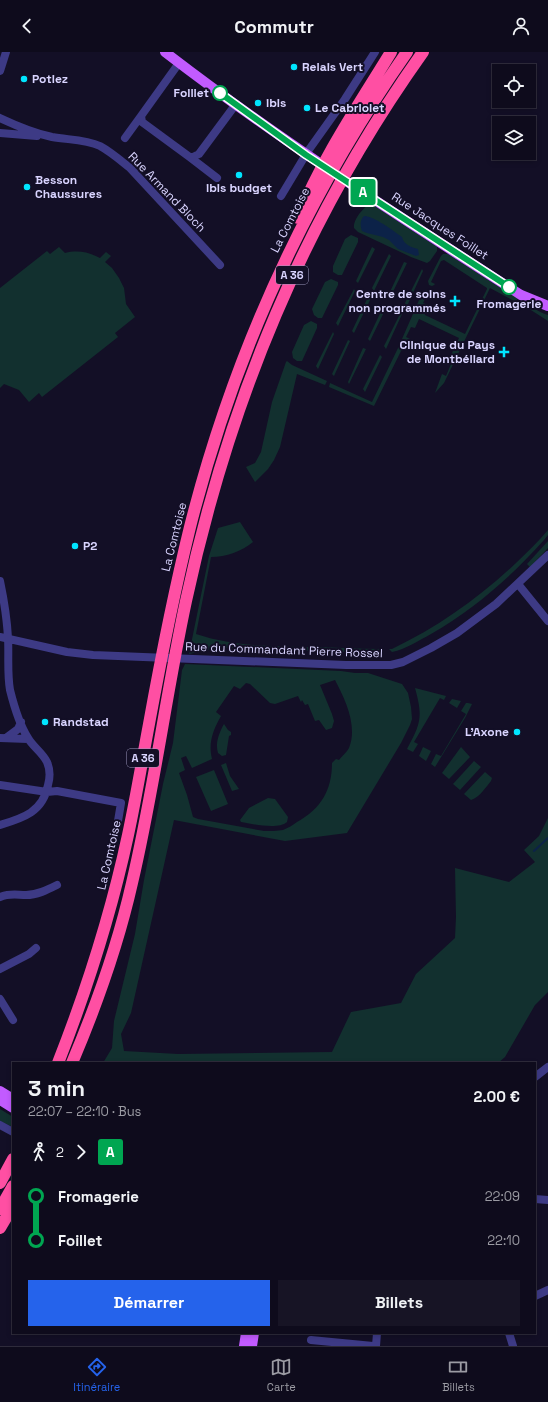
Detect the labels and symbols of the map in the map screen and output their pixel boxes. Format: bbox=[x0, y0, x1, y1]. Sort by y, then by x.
place label: Relais Vert bbox=[302, 59, 363, 75]
marker: Relais Vert bbox=[289, 62, 299, 72]
place label: Potiez bbox=[32, 71, 68, 87]
marker: Potiez bbox=[19, 74, 29, 84]
place label: Foillet bbox=[174, 85, 209, 101]
marker: Foillet bbox=[212, 85, 228, 101]
place label: ibis bbox=[266, 95, 286, 111]
marker: ibis bbox=[253, 98, 263, 108]
place label: Le Cabriolet bbox=[315, 100, 384, 116]
marker: Le Cabriolet bbox=[302, 103, 312, 113]
street label: Rue Armand Bloch bbox=[125, 149, 209, 235]
marker: ibis budget bbox=[234, 170, 244, 180]
place label: Besson Chaussures bbox=[35, 172, 102, 202]
line badge: A bbox=[350, 179, 376, 205]
place label: ibis budget bbox=[206, 180, 272, 196]
marker: Besson Chaussures bbox=[22, 182, 32, 192]
street label: La Comtoise bbox=[267, 185, 313, 255]
street label: Rue Jacques Foillet bbox=[388, 189, 492, 263]
road number: A 36 bbox=[276, 266, 308, 284]
marker: Fromagerie bbox=[501, 279, 517, 295]
place label: Centre de soins non programmés bbox=[348, 286, 446, 316]
marker: Centre de soins non programmés bbox=[449, 295, 461, 307]
place label: Fromagerie bbox=[477, 296, 541, 312]
place label: Clinique du Pays de Montbéliard bbox=[400, 337, 495, 367]
marker: Clinique du Pays de Montbéliard bbox=[498, 346, 510, 358]
street label: La Comtoise bbox=[158, 501, 190, 573]
place label: P2 bbox=[83, 538, 97, 554]
marker: P2 bbox=[70, 541, 80, 551]
street label: Rue du Commandant Pierre Rossel bbox=[185, 639, 383, 661]
place label: Randstad bbox=[53, 714, 109, 730]
marker: Randstad bbox=[40, 717, 50, 727]
place label: L'Axone bbox=[465, 724, 509, 740]
marker: L'Axone bbox=[512, 727, 522, 737]
road number: A 36 bbox=[127, 749, 159, 767]
street label: La Comtoise bbox=[93, 819, 125, 891]

